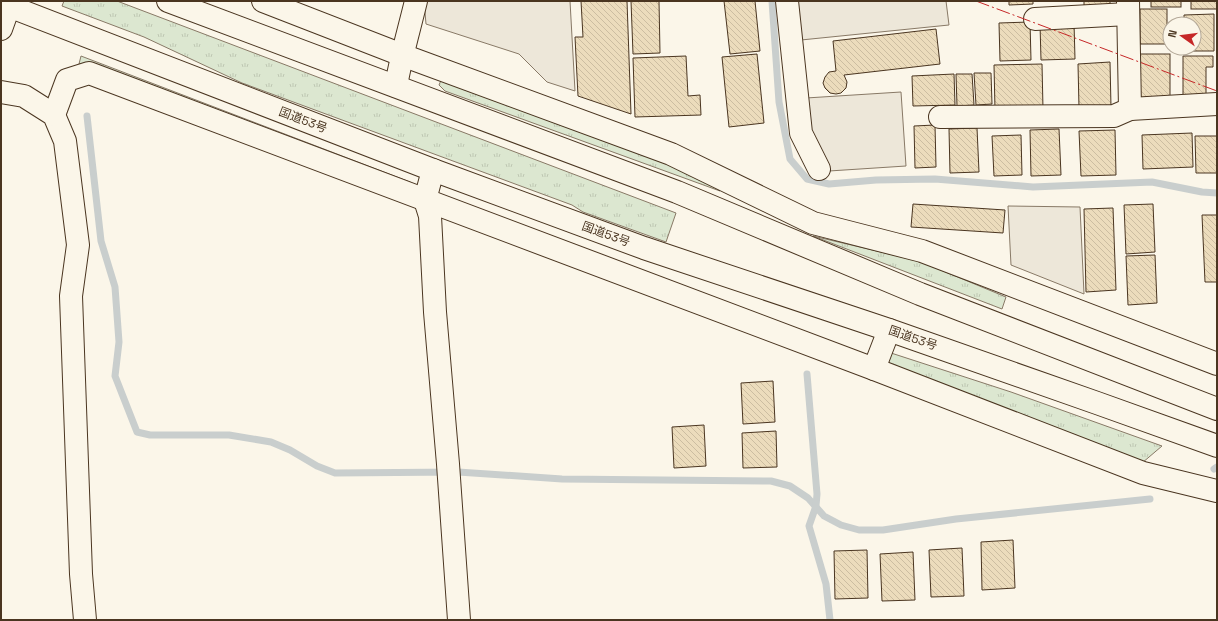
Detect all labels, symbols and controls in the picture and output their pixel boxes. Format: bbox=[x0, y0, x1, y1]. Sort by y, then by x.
north arrow bbox=[1162, 16, 1202, 56]
text: N bbox=[1165, 28, 1180, 39]
street label: 国道53号 bbox=[277, 103, 329, 137]
street label: 国道53号 bbox=[580, 218, 632, 250]
street label: 国道53号 bbox=[887, 322, 939, 354]

